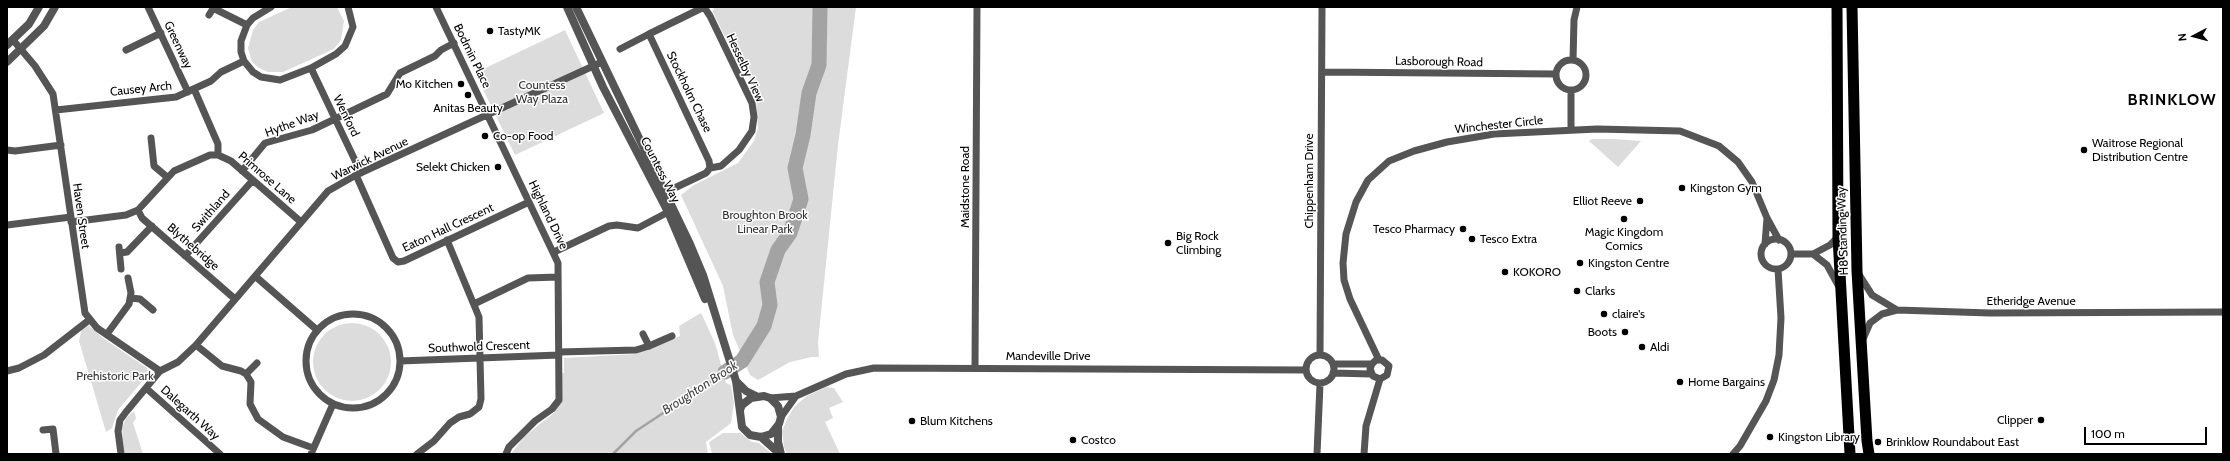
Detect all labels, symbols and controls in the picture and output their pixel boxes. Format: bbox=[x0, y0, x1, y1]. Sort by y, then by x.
north arrow bbox=[2174, 16, 2214, 56]
street label: Greenway bbox=[161, 19, 195, 71]
street label: Bodmin Place bbox=[450, 21, 494, 91]
place label: TastyMK bbox=[498, 24, 541, 38]
marker: TastyMK bbox=[485, 26, 495, 36]
street label: Hesselby View bbox=[723, 31, 767, 105]
text: N bbox=[2175, 33, 2189, 42]
street label: Stockholm Chase bbox=[663, 49, 715, 135]
street label: Lasborough Road bbox=[1395, 54, 1483, 70]
place label: Mo Kitchen bbox=[396, 77, 453, 91]
park label: Countess Way Plaza bbox=[516, 78, 568, 106]
street label: Causey Arch bbox=[109, 79, 173, 99]
marker: Mo Kitchen bbox=[456, 79, 466, 89]
marker: Anitas Beauty bbox=[463, 90, 473, 100]
district label: BRINKLOW bbox=[2127, 90, 2217, 110]
street label: Wenford bbox=[330, 93, 362, 139]
place label: Anitas Beauty bbox=[433, 101, 503, 115]
street label: Hythe Way bbox=[263, 108, 321, 140]
street label: Winchester Circle bbox=[1454, 113, 1544, 137]
place label: Co-op Food bbox=[493, 129, 554, 143]
marker: Co-op Food bbox=[480, 131, 490, 141]
street label: Chippenham Drive bbox=[1302, 133, 1316, 229]
street label: Warwick Avenue bbox=[329, 134, 411, 184]
street label: Countess Way bbox=[637, 135, 683, 205]
place label: Waitrose Regional Distribution Centre bbox=[2092, 136, 2188, 164]
marker: Waitrose Regional Distribution Centre bbox=[2079, 145, 2089, 155]
street label: Maidstone Road bbox=[958, 146, 972, 228]
street label: Primrose Lane bbox=[235, 149, 299, 207]
place label: Selekt Chicken bbox=[416, 160, 490, 174]
marker: Selekt Chicken bbox=[493, 162, 503, 172]
street label: Highland Drive bbox=[525, 178, 571, 252]
place label: Kingston Gym bbox=[1690, 181, 1762, 195]
street label: Haven Street bbox=[69, 182, 93, 250]
marker: Kingston Gym bbox=[1677, 183, 1687, 193]
street label: H8 Standing Way bbox=[1834, 186, 1852, 276]
street label: Swithland bbox=[189, 187, 233, 235]
place label: Elliot Reeve bbox=[1573, 194, 1632, 208]
marker: Elliot Reeve bbox=[1635, 196, 1645, 206]
street label: Eaton Hall Crescent bbox=[400, 201, 496, 255]
park label: Broughton Brook Linear Park bbox=[722, 208, 808, 236]
marker: Magic Kingdom Comics bbox=[1619, 214, 1629, 224]
street label: Blythebridge bbox=[164, 220, 222, 274]
place label: Tesco Pharmacy bbox=[1373, 222, 1455, 236]
marker: Tesco Pharmacy bbox=[1458, 224, 1468, 234]
place label: Magic Kingdom Comics bbox=[1585, 225, 1663, 253]
place label: Big Rock Climbing bbox=[1176, 229, 1221, 257]
place label: Tesco Extra bbox=[1480, 232, 1537, 246]
marker: Tesco Extra bbox=[1467, 234, 1477, 244]
marker: Big Rock Climbing bbox=[1163, 238, 1173, 248]
place label: Kingston Centre bbox=[1588, 256, 1669, 270]
marker: Kingston Centre bbox=[1575, 258, 1585, 268]
place label: KOKORO bbox=[1513, 265, 1561, 279]
marker: KOKORO bbox=[1500, 267, 1510, 277]
place label: Clarks bbox=[1585, 284, 1615, 298]
marker: Clarks bbox=[1572, 286, 1582, 296]
street label: Etheridge Avenue bbox=[1986, 294, 2076, 308]
place label: claire's bbox=[1612, 307, 1645, 321]
marker: claire's bbox=[1599, 309, 1609, 319]
place label: Boots bbox=[1588, 325, 1617, 339]
marker: Boots bbox=[1620, 327, 1630, 337]
street label: Southwold Crescent bbox=[428, 338, 530, 356]
place label: Aldi bbox=[1650, 340, 1669, 354]
marker: Aldi bbox=[1637, 342, 1647, 352]
street label: Mandeville Drive bbox=[1006, 349, 1090, 363]
water label: Broughton Brook bbox=[659, 358, 741, 418]
park label: Prehistoric Park bbox=[76, 369, 154, 383]
place label: Home Bargains bbox=[1688, 375, 1765, 389]
marker: Home Bargains bbox=[1675, 377, 1685, 387]
street label: Dalegarth Way bbox=[157, 383, 223, 443]
place label: Clipper bbox=[1997, 413, 2033, 427]
place label: Blum Kitchens bbox=[920, 414, 993, 428]
marker: Clipper bbox=[2036, 415, 2046, 425]
marker: Blum Kitchens bbox=[907, 416, 917, 426]
scale bar bbox=[2086, 419, 2209, 445]
text: 100 m bbox=[2091, 426, 2125, 441]
place label: Kingston Library bbox=[1778, 430, 1860, 444]
marker: Kingston Library bbox=[1765, 432, 1775, 442]
place label: Costco bbox=[1081, 433, 1116, 447]
marker: Costco bbox=[1068, 435, 1078, 445]
place label: Brinklow Roundabout East bbox=[1886, 435, 2019, 449]
marker: Brinklow Roundabout East bbox=[1873, 437, 1883, 447]

